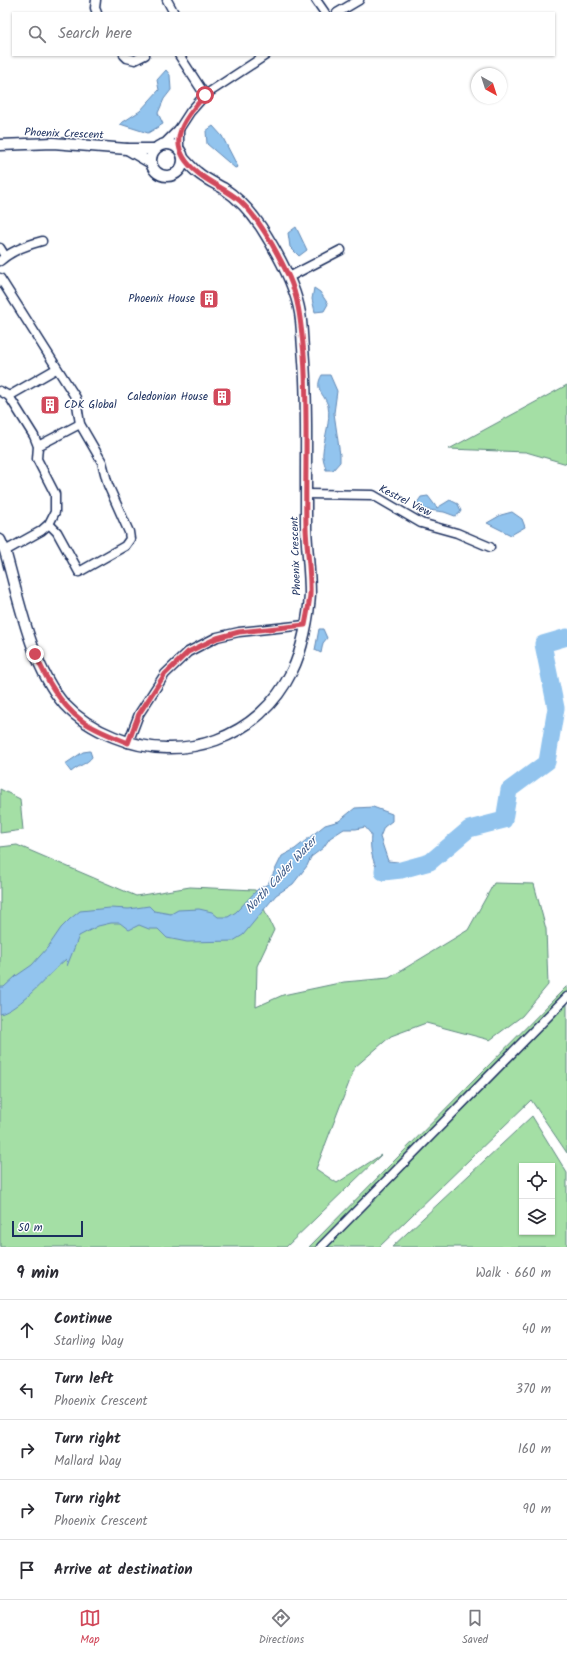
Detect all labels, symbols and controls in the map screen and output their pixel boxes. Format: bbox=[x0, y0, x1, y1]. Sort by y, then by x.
search box bbox=[12, 12, 555, 56]
text: Search here bbox=[58, 22, 132, 46]
icon: search bbox=[26, 23, 48, 45]
north arrow bbox=[471, 68, 507, 104]
route start bbox=[196, 86, 214, 104]
street label: Phoenix Crescent bbox=[24, 124, 105, 144]
building icon: Phoenix House bbox=[198, 288, 220, 310]
place label: Phoenix House bbox=[128, 290, 195, 308]
building icon: Caledonian House bbox=[211, 386, 233, 408]
place label: Caledonian House bbox=[127, 388, 208, 406]
building icon: CDK Global bbox=[39, 394, 61, 416]
place label: CDK Global bbox=[64, 396, 117, 414]
street label: Kestrel View bbox=[376, 480, 435, 522]
street label: Phoenix Crescent bbox=[286, 515, 306, 596]
route end bbox=[26, 645, 44, 663]
water label: North Calder Water bbox=[241, 830, 324, 917]
map controls bbox=[519, 1163, 555, 1235]
button: locate bbox=[519, 1163, 555, 1199]
button: layers bbox=[519, 1199, 555, 1235]
scale bar bbox=[12, 1219, 83, 1238]
text: 50 m bbox=[18, 1219, 43, 1237]
text: 9 min bbox=[16, 1260, 59, 1287]
text: Walk · 660 m bbox=[475, 1263, 551, 1284]
text: Continue bbox=[54, 1307, 112, 1331]
icon: ahead bbox=[16, 1319, 38, 1341]
text: 40 m bbox=[522, 1319, 551, 1340]
text: Starling Way bbox=[54, 1331, 123, 1352]
text: Turn left bbox=[54, 1367, 114, 1391]
icon: left bbox=[16, 1379, 38, 1401]
text: 370 m bbox=[516, 1379, 551, 1400]
text: Phoenix Crescent bbox=[54, 1391, 148, 1412]
text: Turn right bbox=[54, 1427, 121, 1451]
icon: right bbox=[16, 1439, 38, 1461]
text: 160 m bbox=[518, 1439, 551, 1460]
text: Mallard Way bbox=[54, 1451, 121, 1472]
text: Turn right bbox=[54, 1487, 121, 1511]
icon: right bbox=[16, 1499, 38, 1521]
text: 90 m bbox=[523, 1499, 551, 1520]
text: Phoenix Crescent bbox=[54, 1511, 148, 1532]
text: Arrive at destination bbox=[54, 1558, 193, 1582]
icon: arrive bbox=[16, 1559, 38, 1581]
tab: Map bbox=[79, 1607, 101, 1649]
tab: Directions bbox=[259, 1607, 304, 1649]
tab: Saved bbox=[462, 1607, 488, 1649]

